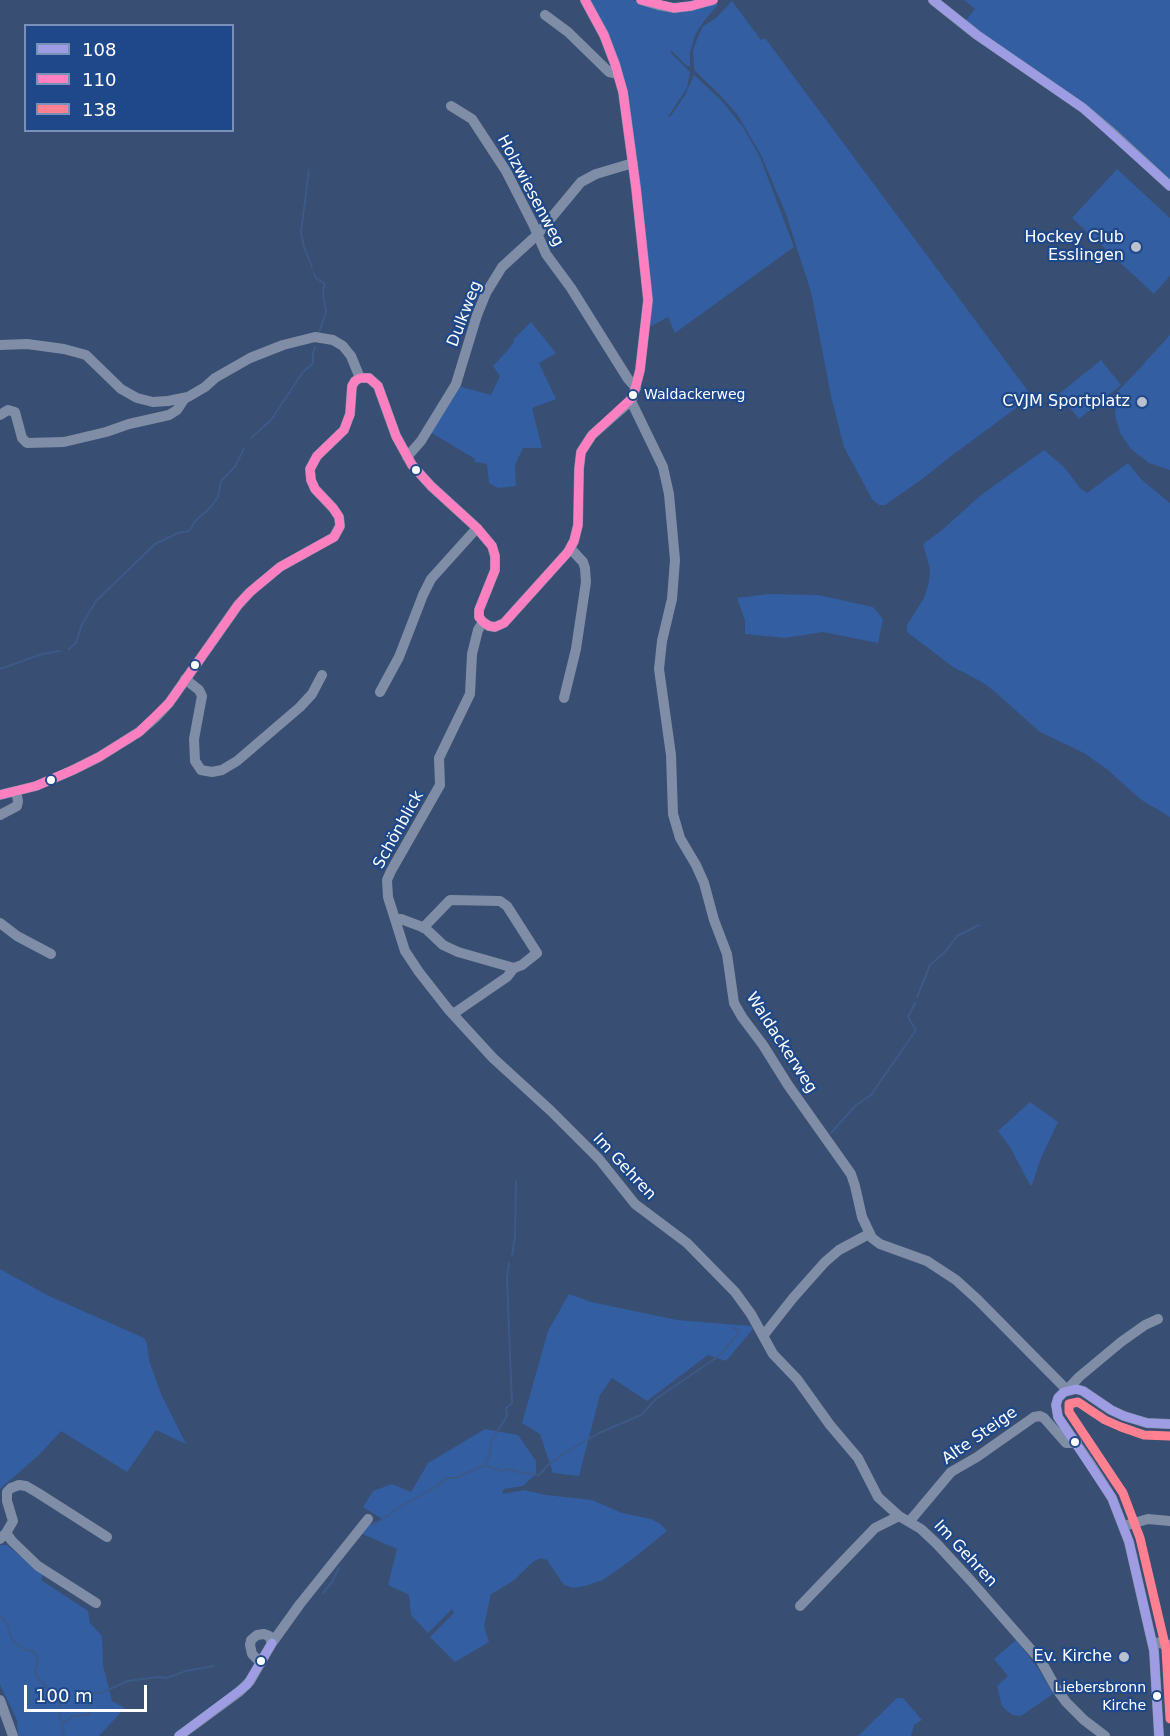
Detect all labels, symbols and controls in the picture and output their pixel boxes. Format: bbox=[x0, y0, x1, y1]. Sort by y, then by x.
legend bbox=[24, 24, 234, 132]
text: 108 bbox=[82, 39, 116, 60]
text: 110 bbox=[82, 69, 116, 90]
text: 138 bbox=[82, 99, 116, 120]
street label: Holzwiesenweg bbox=[493, 132, 567, 250]
place label: Hockey Club Esslingen bbox=[1024, 228, 1124, 266]
marker: Hockey Club Esslingen bbox=[1129, 240, 1143, 254]
street label: Dulkweg bbox=[444, 278, 486, 350]
place label: Waldackerweg bbox=[644, 387, 746, 403]
marker: Waldackerweg bbox=[627, 389, 639, 401]
place label: CVJM Sportplatz bbox=[1002, 392, 1130, 412]
marker: CVJM Sportplatz bbox=[1135, 395, 1149, 409]
unlabelled marker bbox=[410, 464, 422, 476]
unlabelled marker bbox=[189, 659, 201, 671]
unlabelled marker bbox=[45, 774, 57, 786]
street label: Schönblick bbox=[370, 788, 428, 872]
street label: Waldackerweg bbox=[741, 989, 821, 1097]
street label: Im Gehren bbox=[588, 1130, 660, 1204]
street label: Alte Steige bbox=[939, 1403, 1021, 1469]
unlabelled marker bbox=[1069, 1436, 1081, 1448]
street label: Im Gehren bbox=[929, 1517, 1001, 1591]
place label: Ev. Kirche bbox=[1034, 1647, 1112, 1667]
marker: Ev. Kirche bbox=[1117, 1650, 1131, 1664]
unlabelled marker bbox=[255, 1655, 267, 1667]
scale bar bbox=[27, 1673, 150, 1711]
place label: Liebersbronn Kirche bbox=[1055, 1680, 1146, 1712]
text: 100 m bbox=[35, 1685, 93, 1706]
marker: Liebersbronn Kirche bbox=[1151, 1690, 1163, 1702]

